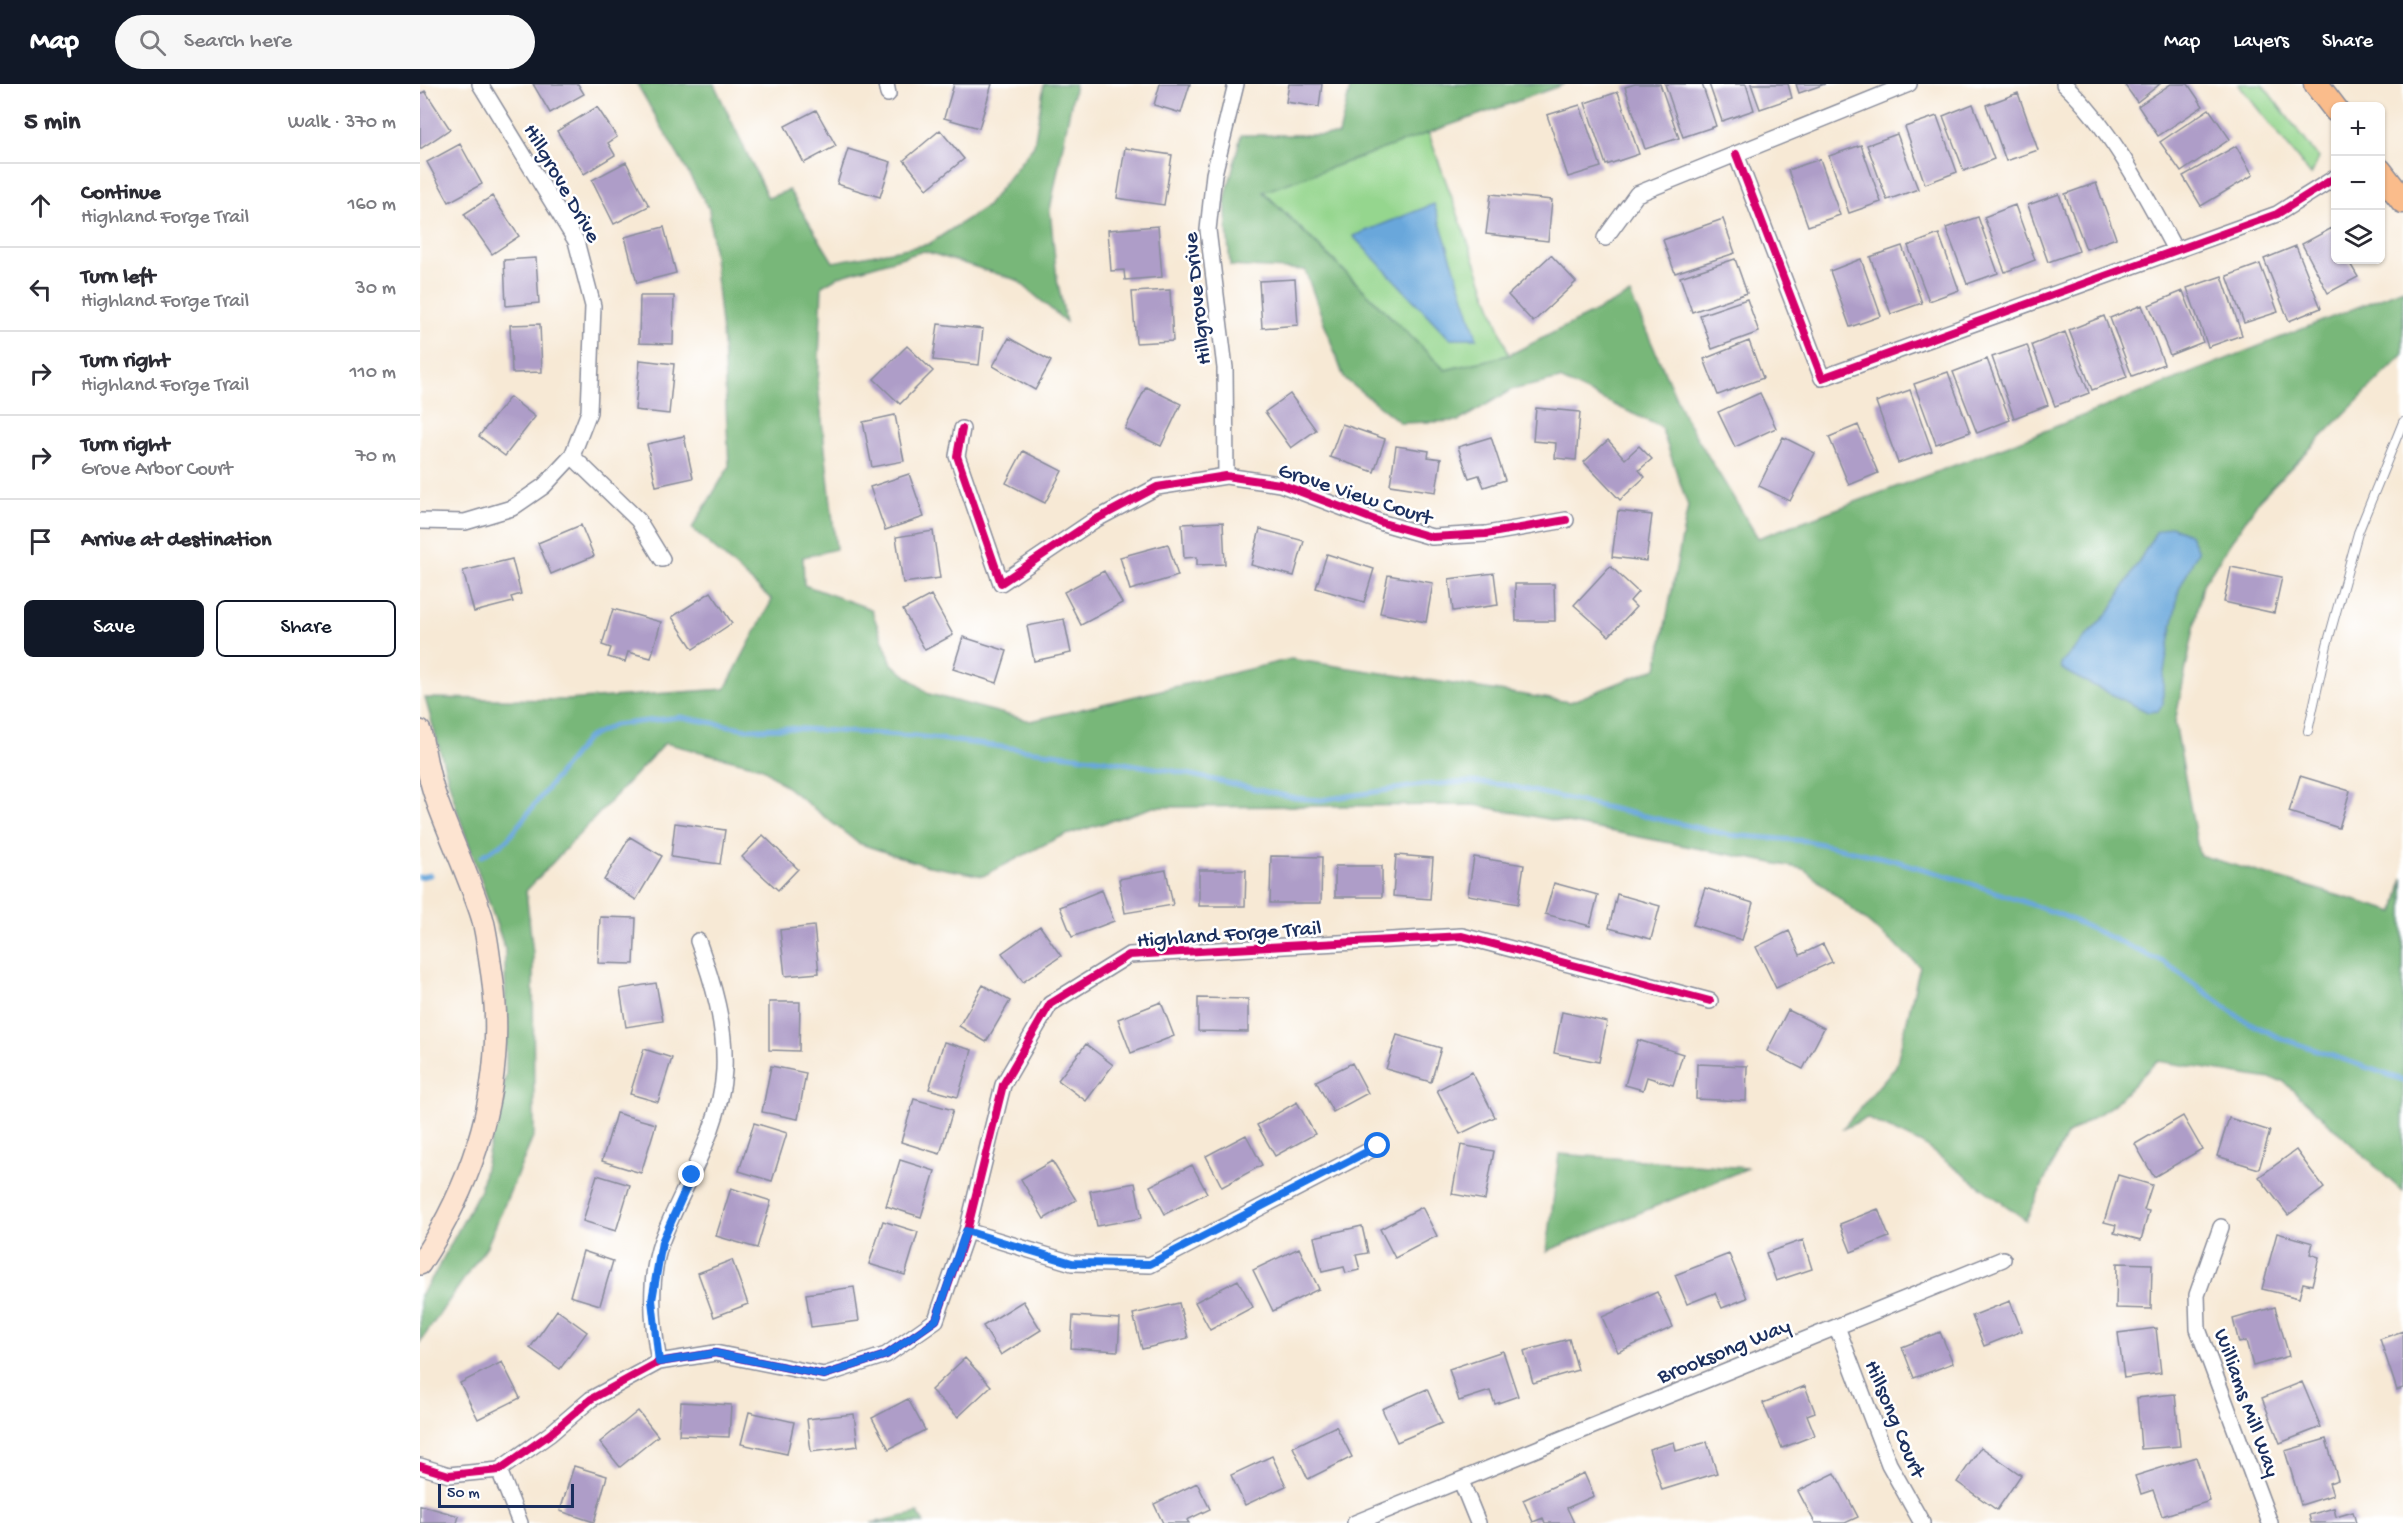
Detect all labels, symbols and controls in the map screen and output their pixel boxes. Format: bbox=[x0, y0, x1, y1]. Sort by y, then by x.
search box bbox=[115, 15, 535, 69]
text: Map bbox=[30, 26, 79, 59]
icon: search bbox=[136, 26, 169, 59]
text: Search here bbox=[184, 29, 292, 55]
text: Map bbox=[2164, 30, 2200, 55]
text: Layers bbox=[2233, 30, 2289, 55]
text: Share bbox=[2322, 30, 2373, 55]
map controls bbox=[2331, 102, 2385, 264]
button: + bbox=[2331, 102, 2385, 156]
text: 5 min bbox=[24, 108, 80, 139]
text: Walk · 370 m bbox=[288, 112, 396, 135]
street label: Hillgrove Drive bbox=[516, 120, 605, 249]
button: − bbox=[2331, 156, 2385, 210]
text: Continue bbox=[81, 181, 161, 207]
icon: ahead bbox=[24, 189, 57, 222]
text: 160 m bbox=[347, 194, 396, 217]
text: Highland Forge Trail bbox=[81, 207, 249, 230]
button: layers bbox=[2331, 210, 2385, 264]
street label: Hillgrove Drive bbox=[1179, 230, 1219, 366]
text: Turn left bbox=[81, 265, 155, 291]
icon: left bbox=[24, 273, 57, 306]
text: 30 m bbox=[355, 278, 396, 301]
text: Highland Forge Trail bbox=[81, 291, 249, 314]
text: Turn right bbox=[81, 349, 169, 375]
icon: right bbox=[24, 357, 57, 390]
text: 110 m bbox=[350, 362, 396, 385]
text: Highland Forge Trail bbox=[81, 375, 249, 398]
text: Turn right bbox=[81, 433, 169, 459]
icon: right bbox=[24, 441, 57, 474]
text: 70 m bbox=[355, 446, 396, 469]
text: Grove Arbor Court bbox=[81, 459, 232, 482]
street label: Grove View Court bbox=[1274, 459, 1437, 534]
icon: arrive bbox=[24, 525, 57, 558]
text: Arrive at destination bbox=[81, 528, 271, 554]
button: Save bbox=[24, 600, 204, 657]
button: Share bbox=[216, 600, 396, 657]
street label: Highland Forge Trail bbox=[1136, 917, 1323, 955]
route start bbox=[1364, 1132, 1390, 1158]
route end bbox=[678, 1161, 704, 1187]
street label: Brooksong Way bbox=[1653, 1314, 1795, 1392]
street label: Williams Mill Way bbox=[2206, 1326, 2284, 1481]
street label: Hillsong Court bbox=[1857, 1357, 1931, 1484]
scale bar bbox=[438, 1481, 574, 1508]
text: 50 m bbox=[447, 1485, 480, 1504]

